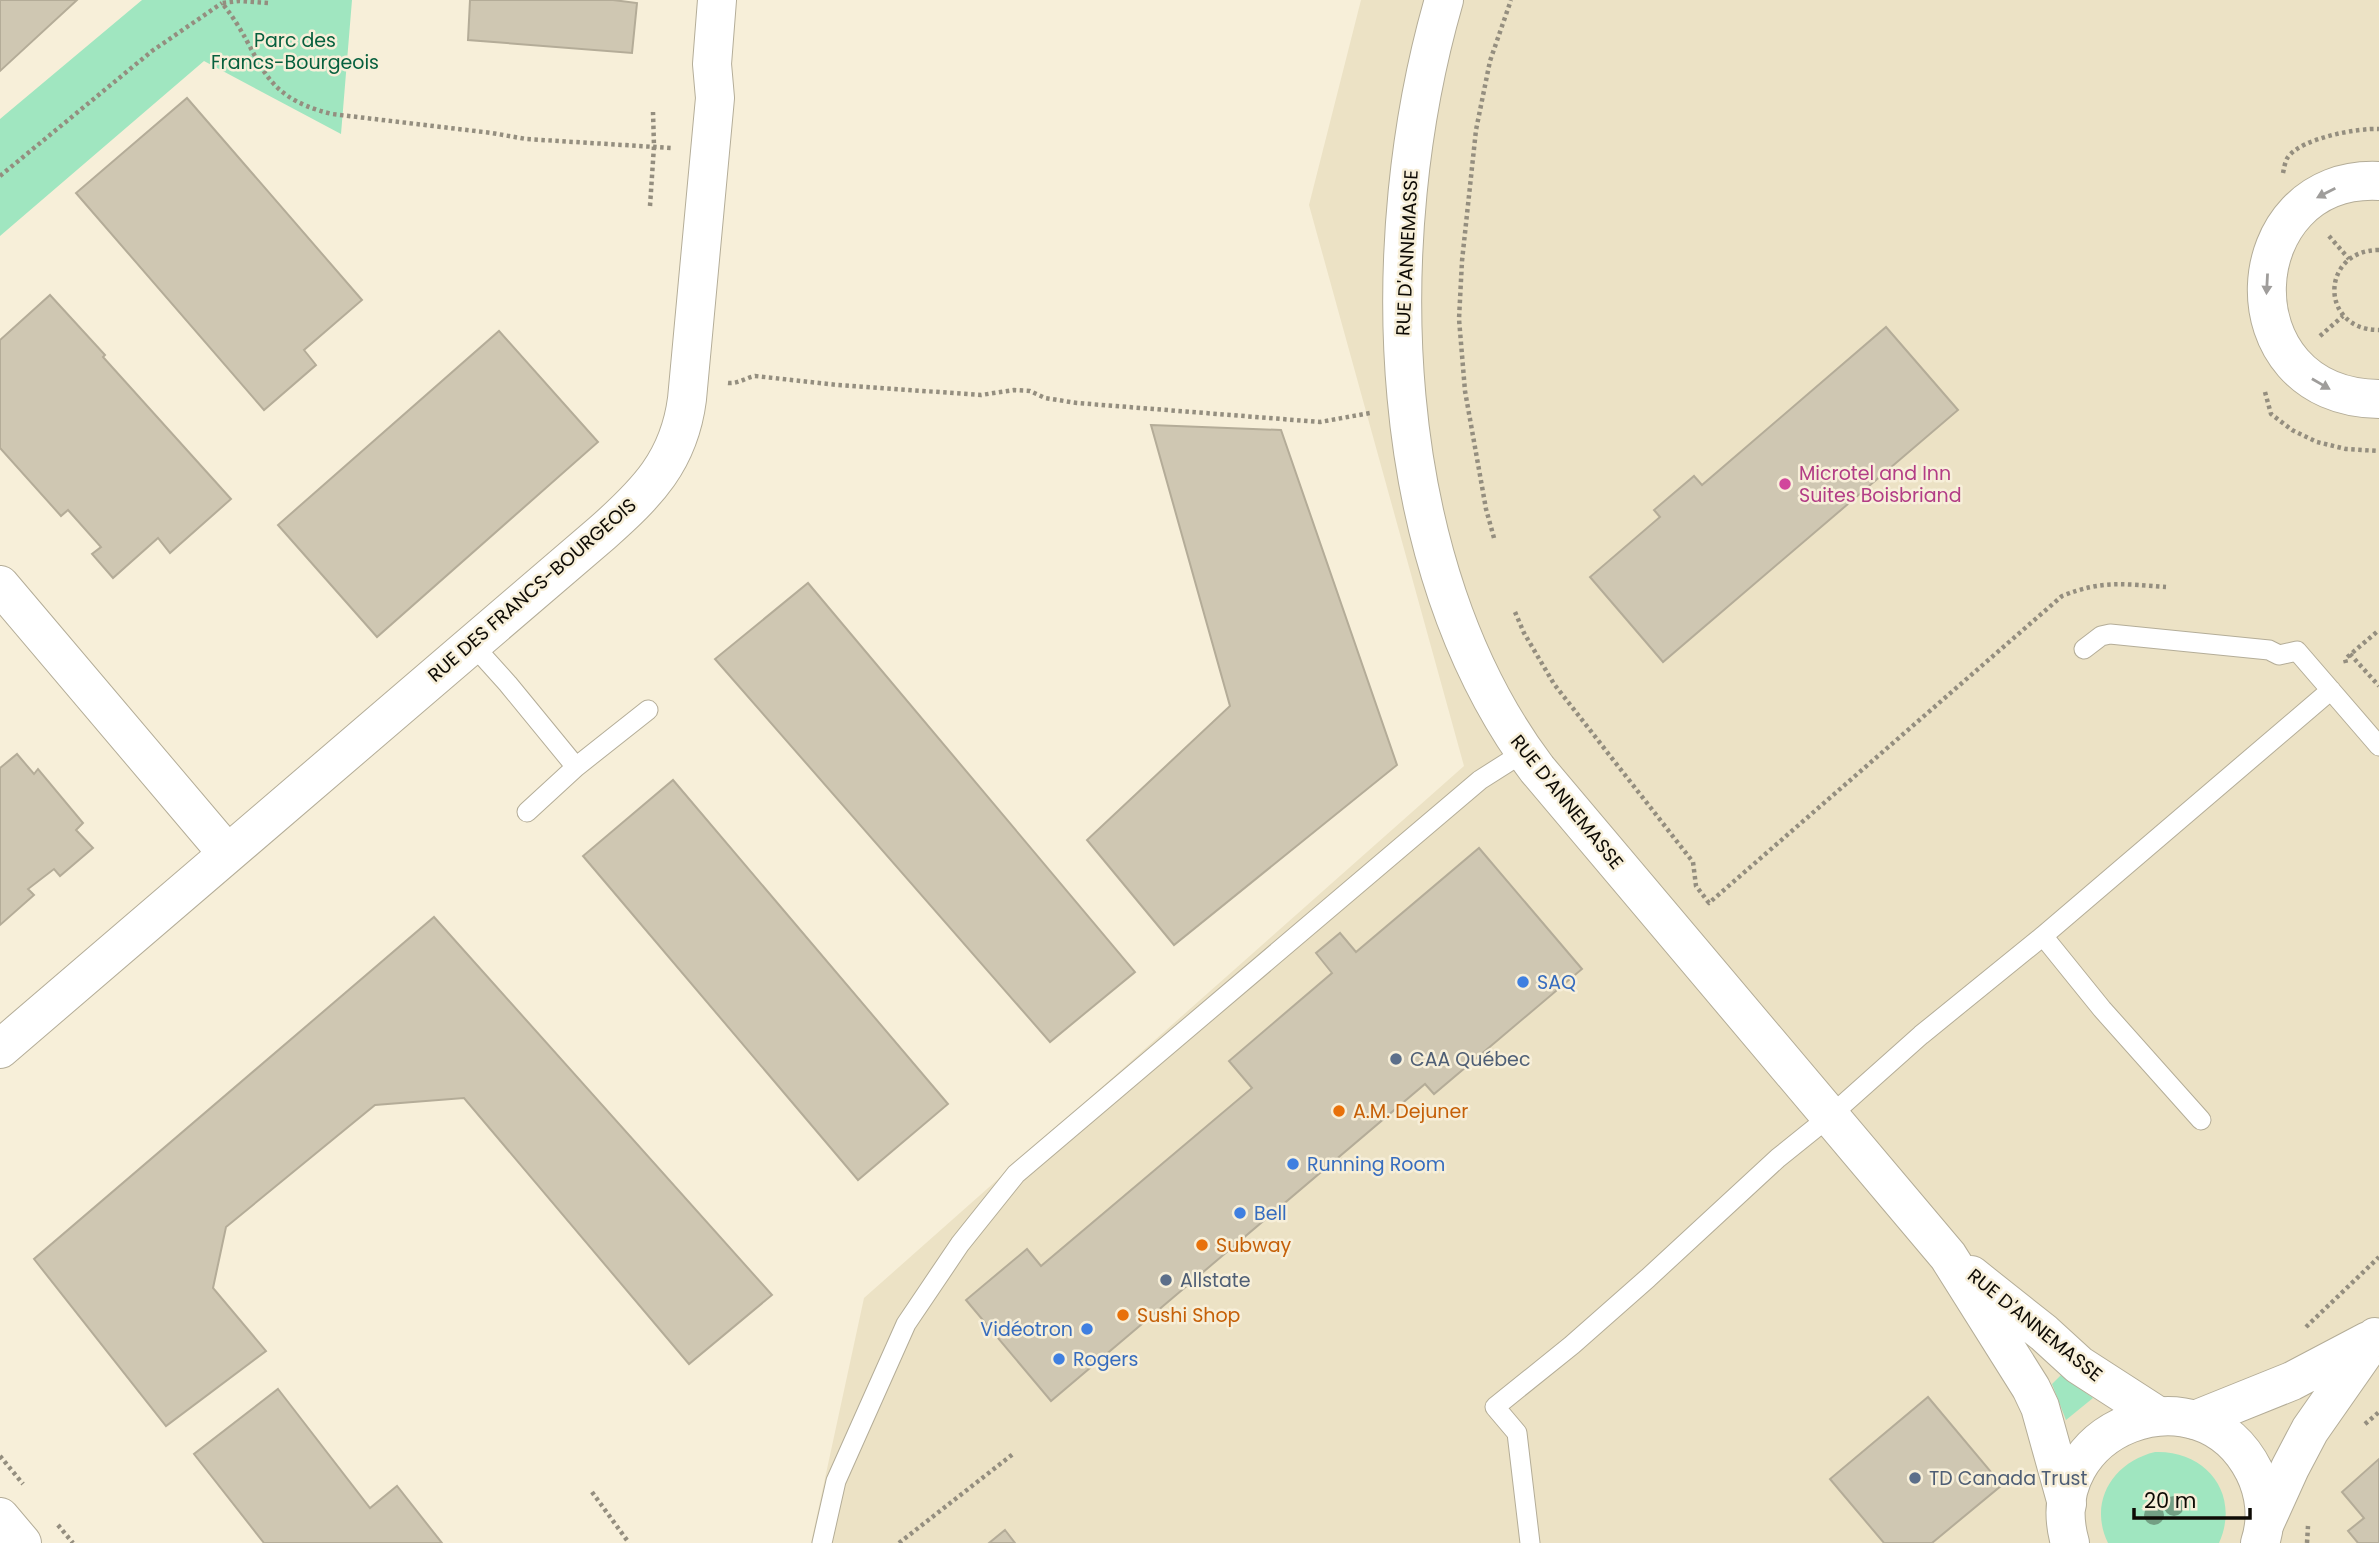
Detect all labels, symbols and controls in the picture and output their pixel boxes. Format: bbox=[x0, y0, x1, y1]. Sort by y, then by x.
park label: Parc des Francs-Bourgeois bbox=[211, 27, 379, 76]
street label: RUE D'ANNEMASSE bbox=[1389, 169, 1425, 337]
one-way arrow bbox=[2316, 188, 2336, 199]
one-way arrow bbox=[2261, 273, 2272, 295]
one-way arrow bbox=[2311, 378, 2330, 390]
place label: Microtel and Inn Suites Boisbriand bbox=[1799, 460, 1962, 509]
marker: Microtel and Inn Suites Boisbriand bbox=[1777, 476, 1793, 492]
street label: RUE DES FRANCS-BOURGEOIS bbox=[422, 492, 642, 688]
street label: RUE D'ANNEMASSE bbox=[1504, 729, 1630, 875]
place label: SAQ bbox=[1537, 969, 1576, 996]
marker: SAQ bbox=[1515, 974, 1531, 990]
place label: CAA Québec bbox=[1410, 1046, 1530, 1073]
marker: CAA Québec bbox=[1388, 1051, 1404, 1067]
place label: A.M. Dejuner bbox=[1353, 1098, 1468, 1125]
marker: A.M. Dejuner bbox=[1331, 1103, 1347, 1119]
place label: Running Room bbox=[1307, 1151, 1445, 1178]
marker: Running Room bbox=[1285, 1156, 1301, 1172]
place label: Bell bbox=[1254, 1200, 1287, 1227]
marker: Bell bbox=[1232, 1205, 1248, 1221]
place label: Subway bbox=[1216, 1232, 1292, 1259]
marker: Subway bbox=[1194, 1237, 1210, 1253]
street label: RUE D'ANNEMASSE bbox=[1962, 1262, 2108, 1388]
place label: Allstate bbox=[1180, 1267, 1251, 1294]
marker: Allstate bbox=[1158, 1272, 1174, 1288]
place label: Sushi Shop bbox=[1137, 1302, 1241, 1329]
marker: Sushi Shop bbox=[1115, 1307, 1131, 1323]
place label: Vidéotron bbox=[980, 1316, 1073, 1343]
marker: Vidéotron bbox=[1079, 1321, 1095, 1337]
place label: Rogers bbox=[1073, 1346, 1138, 1373]
marker: Rogers bbox=[1051, 1351, 1067, 1367]
place label: TD Canada Trust bbox=[1929, 1465, 2088, 1492]
marker: TD Canada Trust bbox=[1907, 1470, 1923, 1486]
scale bar bbox=[2134, 1476, 2250, 1520]
text: 20 m bbox=[2144, 1486, 2197, 1515]

